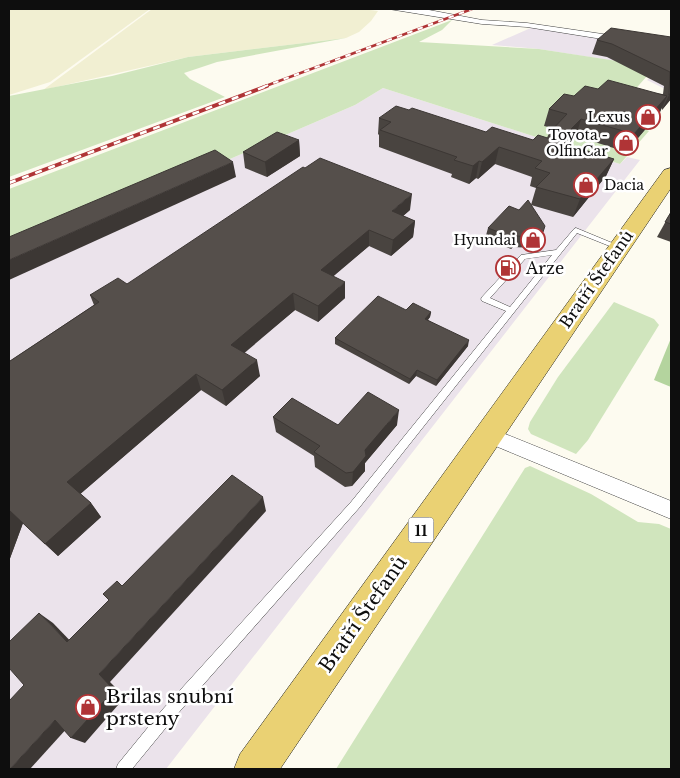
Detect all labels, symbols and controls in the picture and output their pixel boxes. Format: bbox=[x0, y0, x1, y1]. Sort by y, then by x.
shop icon: Lexus bbox=[635, 104, 661, 130]
place label: Lexus bbox=[588, 108, 630, 126]
place label: Toyota - OlfinCar bbox=[546, 126, 608, 160]
shop icon: Toyota - OlfinCar bbox=[613, 130, 639, 156]
shop icon: Dacia bbox=[573, 172, 599, 198]
place label: Dacia bbox=[604, 176, 644, 194]
street label: Bratří Štefanů bbox=[555, 226, 637, 332]
shop icon: Hyundai bbox=[520, 227, 546, 253]
place label: Hyundai bbox=[454, 231, 516, 249]
fuel station icon: Arze bbox=[495, 255, 521, 281]
place label: Arze bbox=[525, 258, 564, 278]
road number: 11 bbox=[408, 518, 434, 542]
street label: Bratří Štefanů bbox=[314, 551, 412, 677]
place label: Brilas snubní prsteny bbox=[106, 685, 234, 730]
shop icon: Brilas snubní prsteny bbox=[75, 694, 101, 720]

